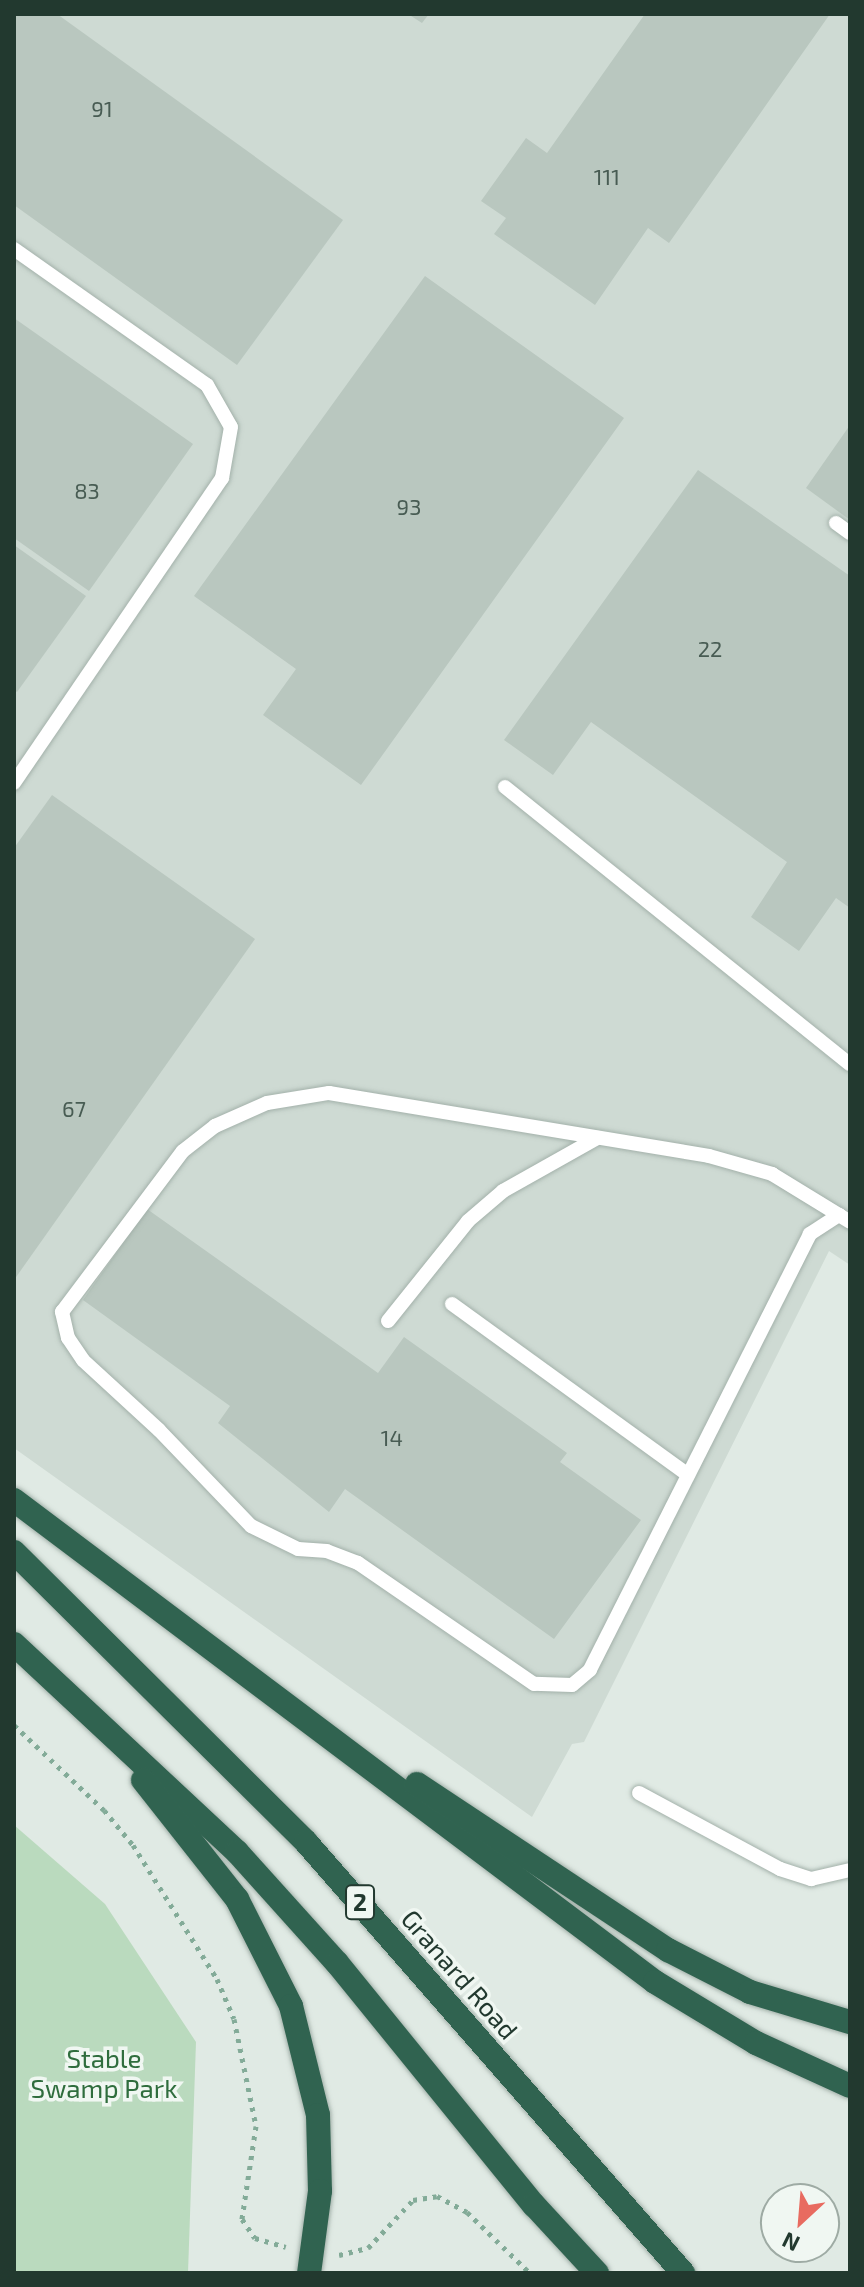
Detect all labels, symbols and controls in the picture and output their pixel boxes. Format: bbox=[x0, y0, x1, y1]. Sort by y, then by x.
house number: 91 bbox=[91, 96, 113, 122]
house number: 111 bbox=[594, 164, 620, 190]
house number: 83 bbox=[74, 478, 100, 504]
house number: 93 bbox=[397, 494, 421, 520]
house number: 22 bbox=[698, 636, 722, 662]
house number: 67 bbox=[62, 1096, 86, 1122]
house number: 14 bbox=[381, 1425, 403, 1451]
road number: 2 bbox=[344, 1882, 376, 1922]
street label: Granard Road bbox=[395, 1903, 525, 2045]
park label: Stable Swamp Park bbox=[31, 2042, 177, 2104]
north arrow bbox=[760, 2183, 840, 2263]
text: N bbox=[778, 2228, 803, 2258]

